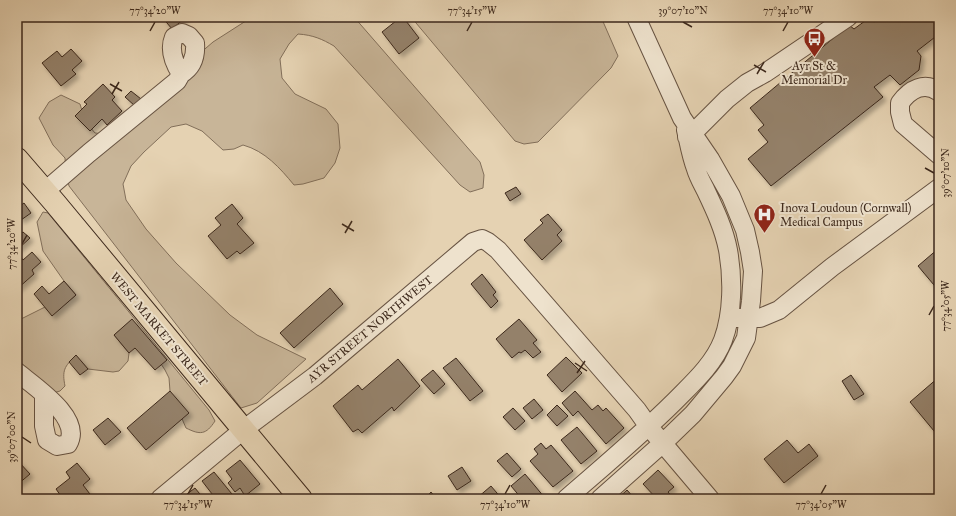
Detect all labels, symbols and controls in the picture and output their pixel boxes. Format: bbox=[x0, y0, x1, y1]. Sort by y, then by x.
text: 77°34'20"W bbox=[129, 5, 181, 17]
text: 77°34'15"W bbox=[447, 5, 497, 17]
text: 39°07'10"N bbox=[658, 5, 708, 17]
text: 77°34'10"W bbox=[763, 5, 814, 17]
bus stop icon: Ayr St & Memorial Dr bbox=[801, 26, 827, 59]
place label: Ayr St & Memorial Dr bbox=[781, 59, 848, 87]
text: 39°07'10"N bbox=[940, 148, 952, 198]
place label: Inova Loudoun (Cornwall) Medical Campus bbox=[780, 201, 911, 229]
hospital icon: Inova Loudoun (Cornwall) Medical Campus bbox=[752, 202, 778, 235]
text: 77°34'20"W bbox=[6, 218, 18, 270]
street label: WEST MARKET STREET bbox=[108, 270, 210, 388]
street label: AYR STREET NORTHWEST bbox=[304, 272, 435, 386]
text: 77°34'05"W bbox=[940, 280, 952, 331]
text: 39°07'00"N bbox=[6, 411, 18, 463]
text: 77°34'15"W bbox=[163, 499, 213, 511]
text: 77°34'10"W bbox=[480, 499, 531, 511]
text: 77°34'05"W bbox=[796, 499, 847, 511]

